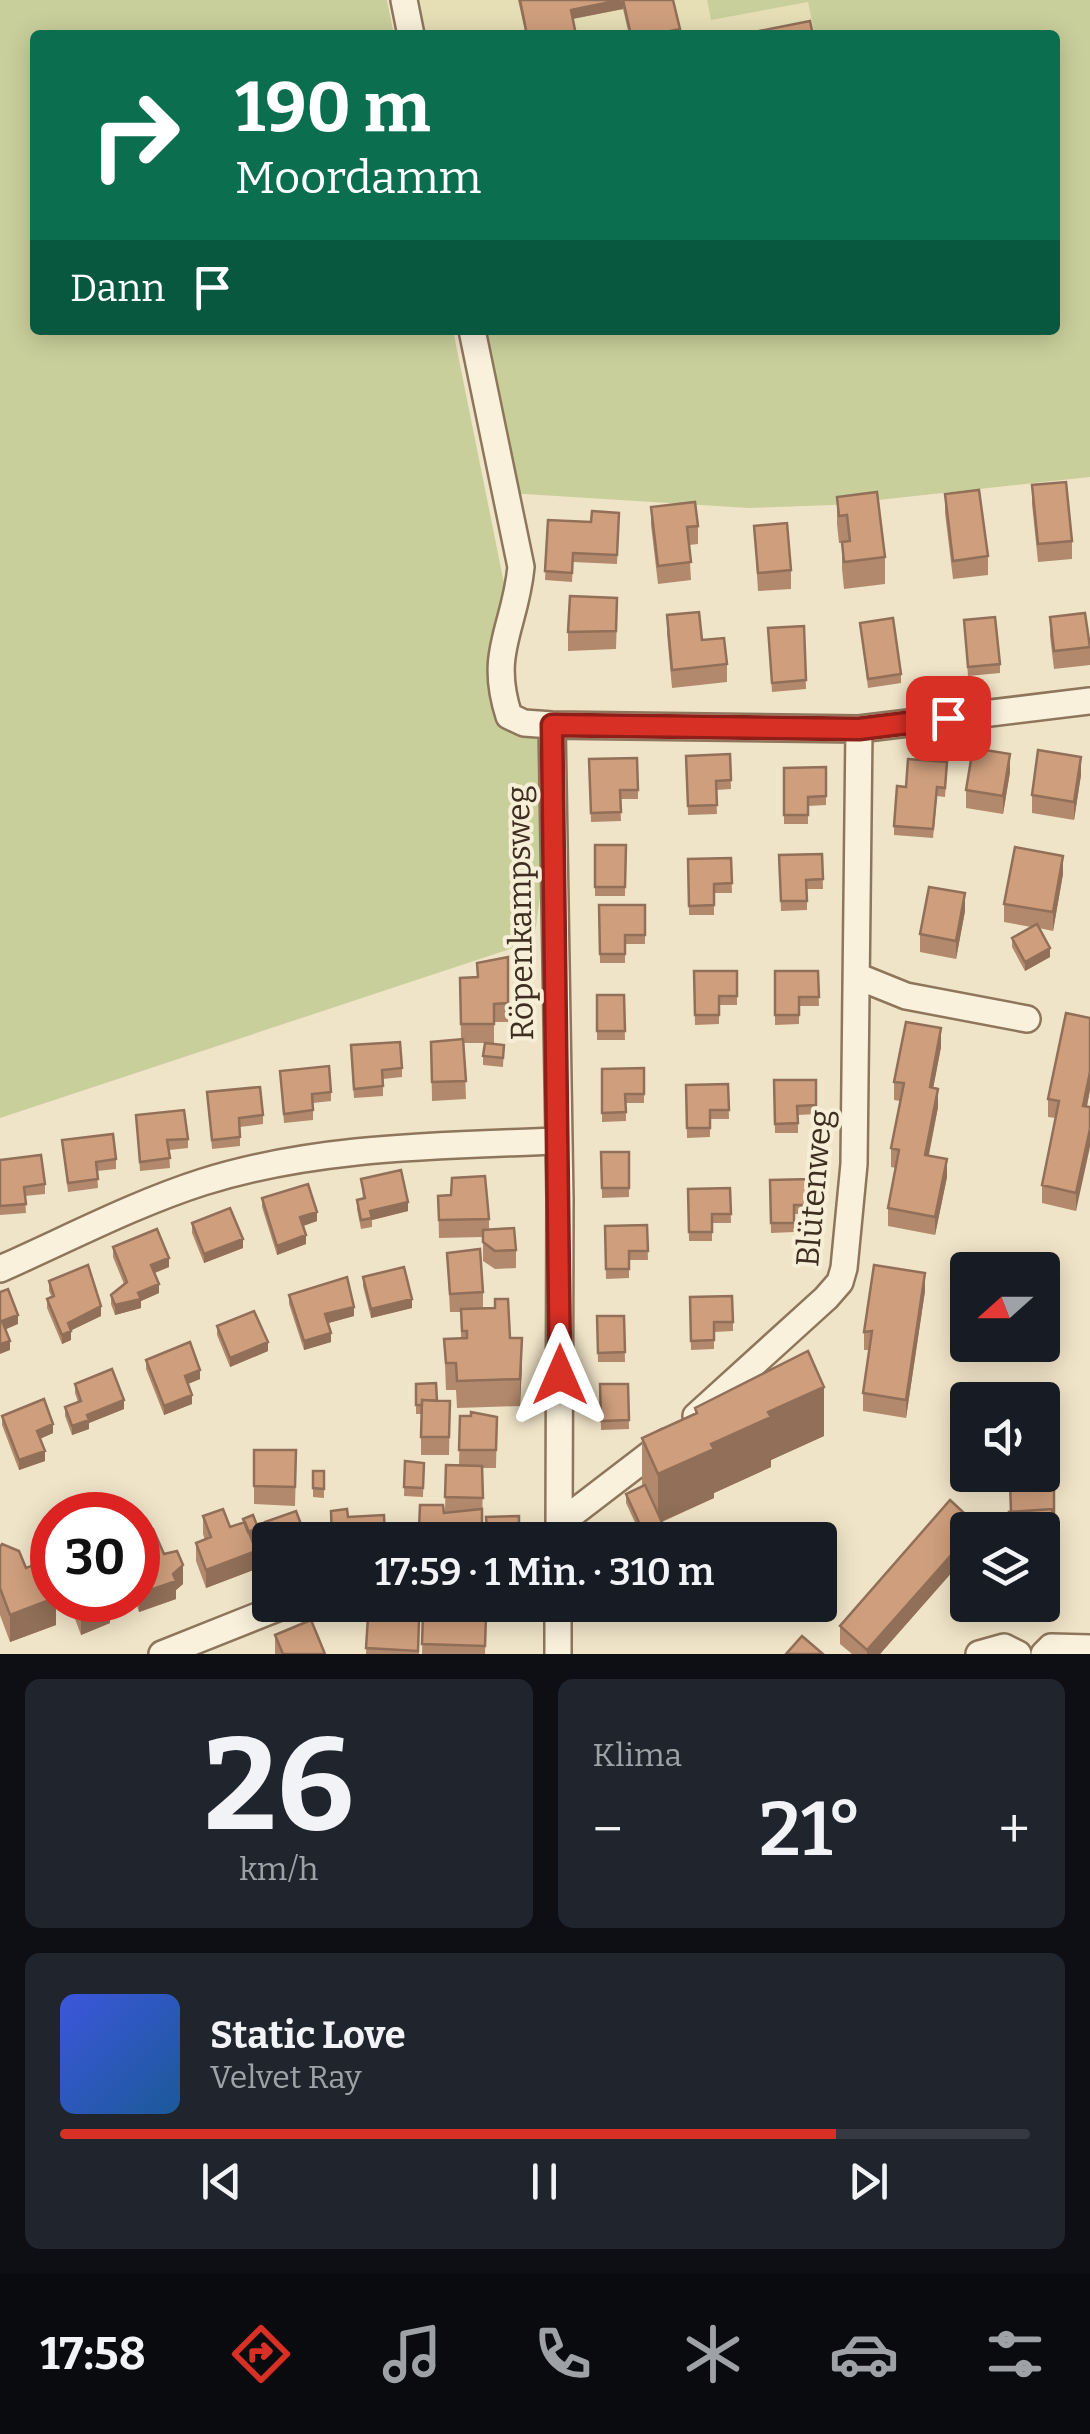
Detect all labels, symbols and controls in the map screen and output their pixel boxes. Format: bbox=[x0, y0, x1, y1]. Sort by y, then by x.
text: 190 m bbox=[235, 66, 430, 150]
icon: right bbox=[70, 70, 200, 200]
text: Moordamm bbox=[235, 151, 482, 205]
icon: arrive bbox=[185, 260, 240, 315]
text: Dann bbox=[70, 265, 165, 311]
pin bbox=[906, 676, 991, 761]
icon: arrive bbox=[921, 691, 976, 746]
street label: Röpenkampsweg bbox=[499, 785, 541, 1041]
street label: Blütenweg bbox=[788, 1108, 840, 1268]
north arrow bbox=[950, 1252, 1060, 1362]
map controls bbox=[950, 1252, 1060, 1622]
position arrow bbox=[508, 1323, 612, 1427]
button: sound bbox=[950, 1382, 1060, 1492]
speed limit sign: 30 bbox=[30, 1492, 160, 1622]
button: layers bbox=[950, 1512, 1060, 1622]
text: 17:59 · 1 Min. · 310 m bbox=[375, 1549, 714, 1595]
text: 26 bbox=[204, 1707, 354, 1863]
text: Klima bbox=[593, 1736, 682, 1774]
text: 21° bbox=[759, 1785, 862, 1875]
text: − bbox=[593, 1797, 623, 1863]
text: + bbox=[999, 1797, 1030, 1863]
text: km/h bbox=[239, 1850, 318, 1888]
text: Static Love bbox=[210, 2012, 406, 2058]
text: Velvet Ray bbox=[210, 2058, 362, 2096]
icon: previous bbox=[194, 2154, 249, 2209]
icon: pause bbox=[517, 2154, 572, 2209]
icon: next bbox=[841, 2154, 896, 2209]
icon: directions bbox=[226, 2319, 296, 2389]
icon: music bbox=[377, 2319, 447, 2389]
icon: phone bbox=[528, 2319, 598, 2389]
icon: climate bbox=[678, 2319, 748, 2389]
icon: car bbox=[829, 2319, 899, 2389]
icon: filters bbox=[980, 2319, 1050, 2389]
text: 17:58 bbox=[40, 2327, 146, 2381]

